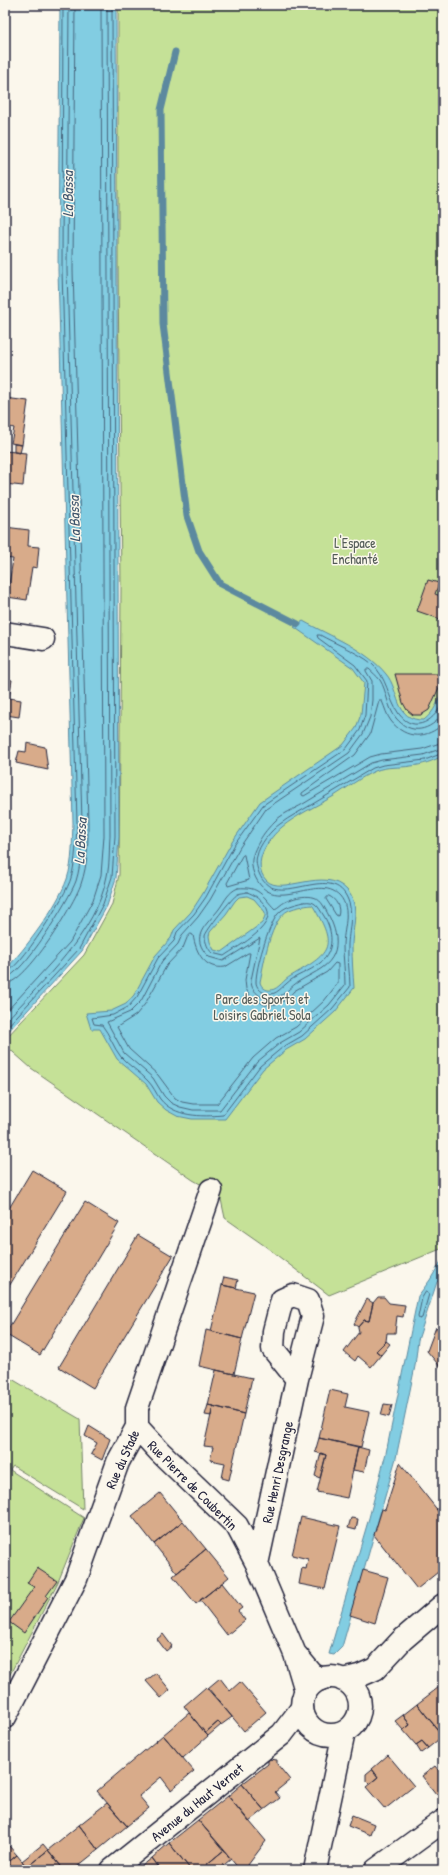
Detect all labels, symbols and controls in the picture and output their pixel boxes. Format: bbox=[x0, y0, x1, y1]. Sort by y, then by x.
water label: La Bassa bbox=[57, 169, 78, 217]
water label: La Bassa bbox=[63, 494, 85, 542]
park label: L'Espace Enchanté bbox=[332, 533, 378, 568]
water label: La Bassa bbox=[68, 815, 92, 864]
park label: Parc des Sports et Loisirs Gabriel Sola bbox=[214, 989, 311, 1024]
street label: Rue Henri Desgrange bbox=[257, 1419, 298, 1525]
street label: Rue du Stade bbox=[101, 1426, 144, 1492]
street label: Rue Pierre de Coubertin bbox=[144, 1436, 242, 1534]
street label: Avenue du Haut Vernet bbox=[147, 1759, 248, 1845]

